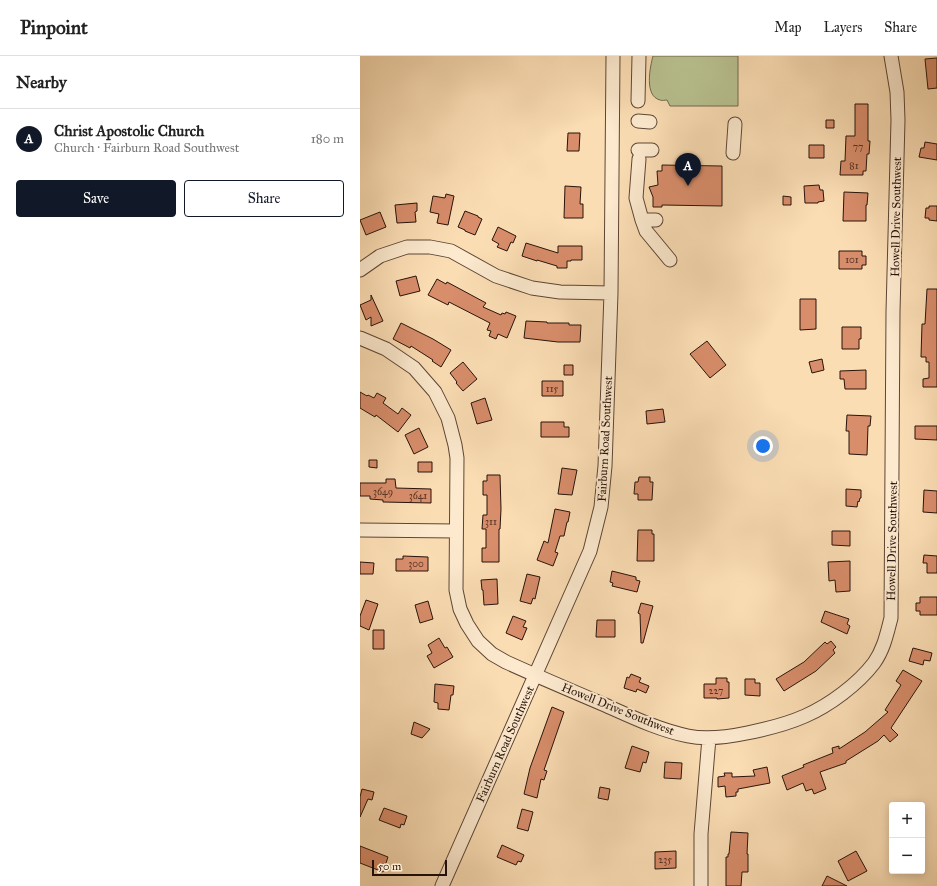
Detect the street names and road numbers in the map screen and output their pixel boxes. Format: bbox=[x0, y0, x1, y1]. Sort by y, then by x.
street label: Howell Drive Southwest bbox=[888, 156, 904, 277]
street label: Fairburn Road Southwest bbox=[595, 375, 615, 502]
street label: Howell Drive Southwest bbox=[884, 480, 900, 601]
street label: Howell Drive Southwest bbox=[560, 680, 677, 738]
street label: Fairburn Road Southwest bbox=[473, 683, 537, 804]

